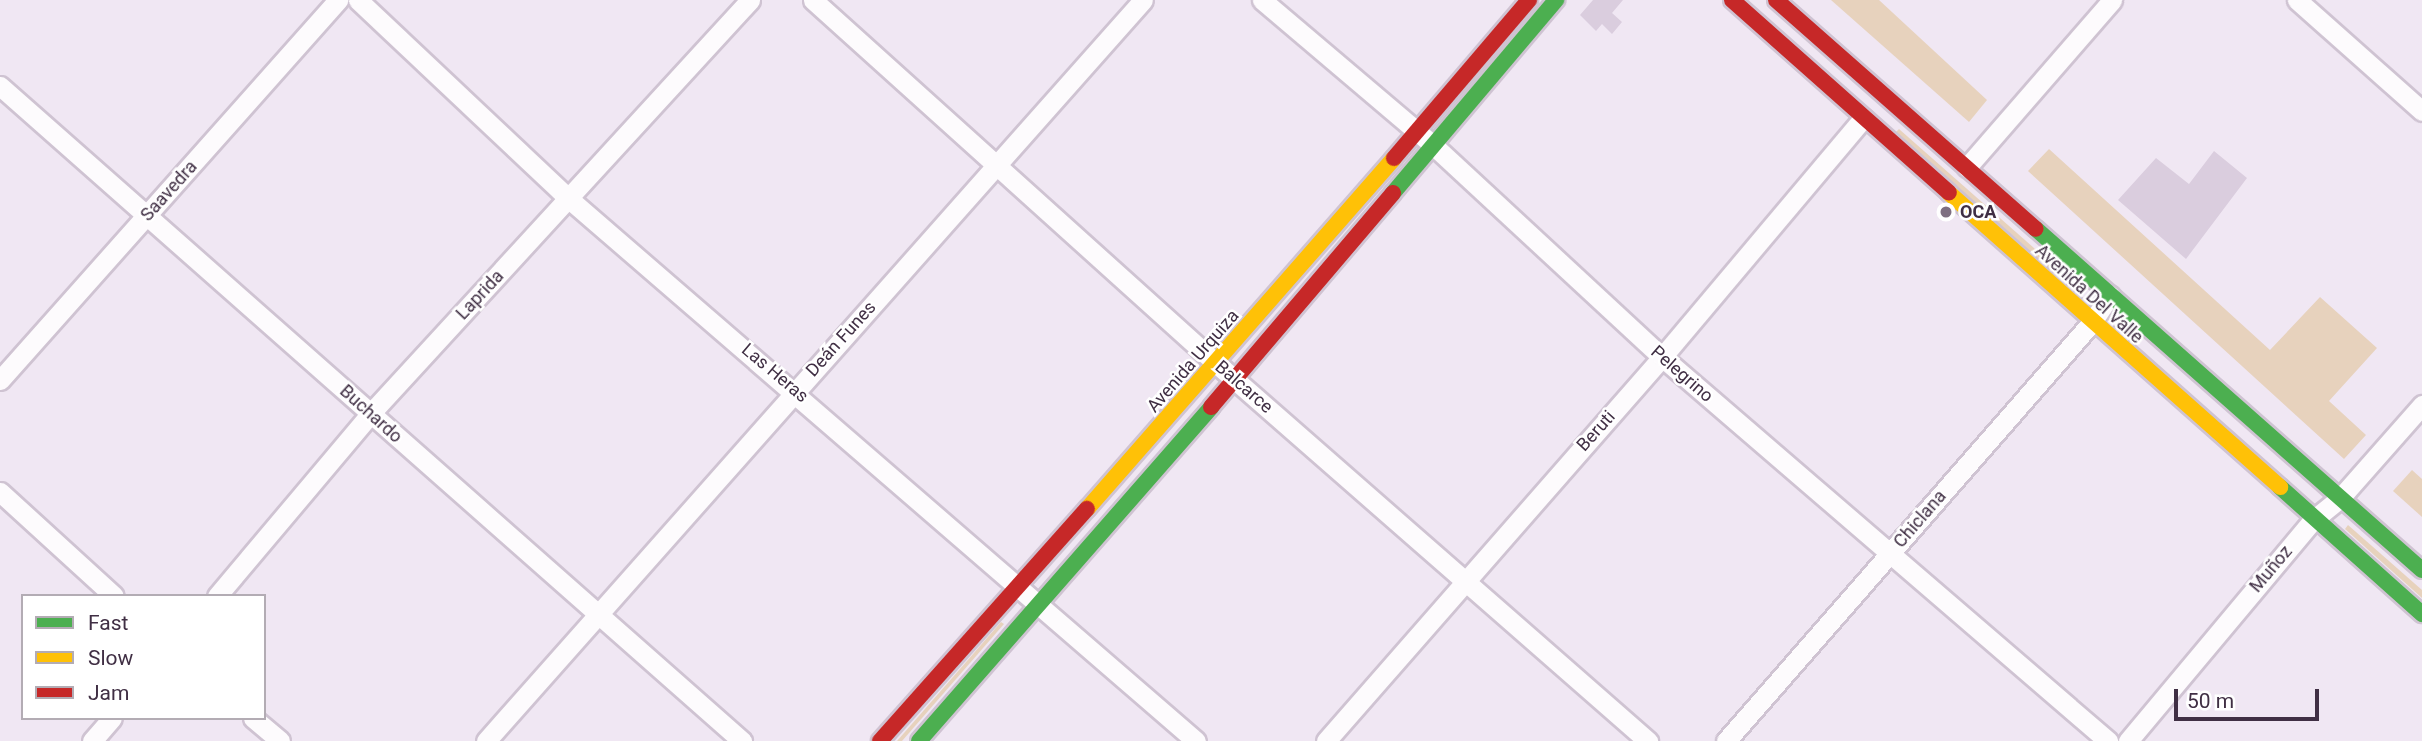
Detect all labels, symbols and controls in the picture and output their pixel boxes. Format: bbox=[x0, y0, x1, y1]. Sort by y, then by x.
street label: Saavedra bbox=[136, 156, 202, 226]
place label: OCA bbox=[1960, 201, 1996, 223]
marker: OCA bbox=[1938, 204, 1954, 220]
street label: Avenida Del Valle bbox=[2031, 240, 2147, 348]
street label: Laprida bbox=[452, 266, 508, 324]
street label: Deán Funes bbox=[802, 297, 880, 381]
street label: Avenida Urquiza bbox=[1143, 305, 1243, 417]
street label: Las Heras bbox=[737, 339, 813, 407]
street label: Pelegrino bbox=[1646, 341, 1718, 407]
street label: Balcarce bbox=[1211, 356, 1277, 418]
street label: Buchardo bbox=[335, 380, 407, 448]
street label: Beruti bbox=[1572, 406, 1620, 456]
street label: Chiclana bbox=[1889, 486, 1951, 552]
street label: Muñoz bbox=[2245, 541, 2297, 597]
legend bbox=[21, 594, 266, 720]
text: Fast bbox=[88, 611, 128, 635]
text: Slow bbox=[88, 646, 133, 670]
scale bar bbox=[2177, 674, 2322, 718]
text: Jam bbox=[88, 681, 129, 705]
text: 50 m bbox=[2187, 689, 2234, 713]

